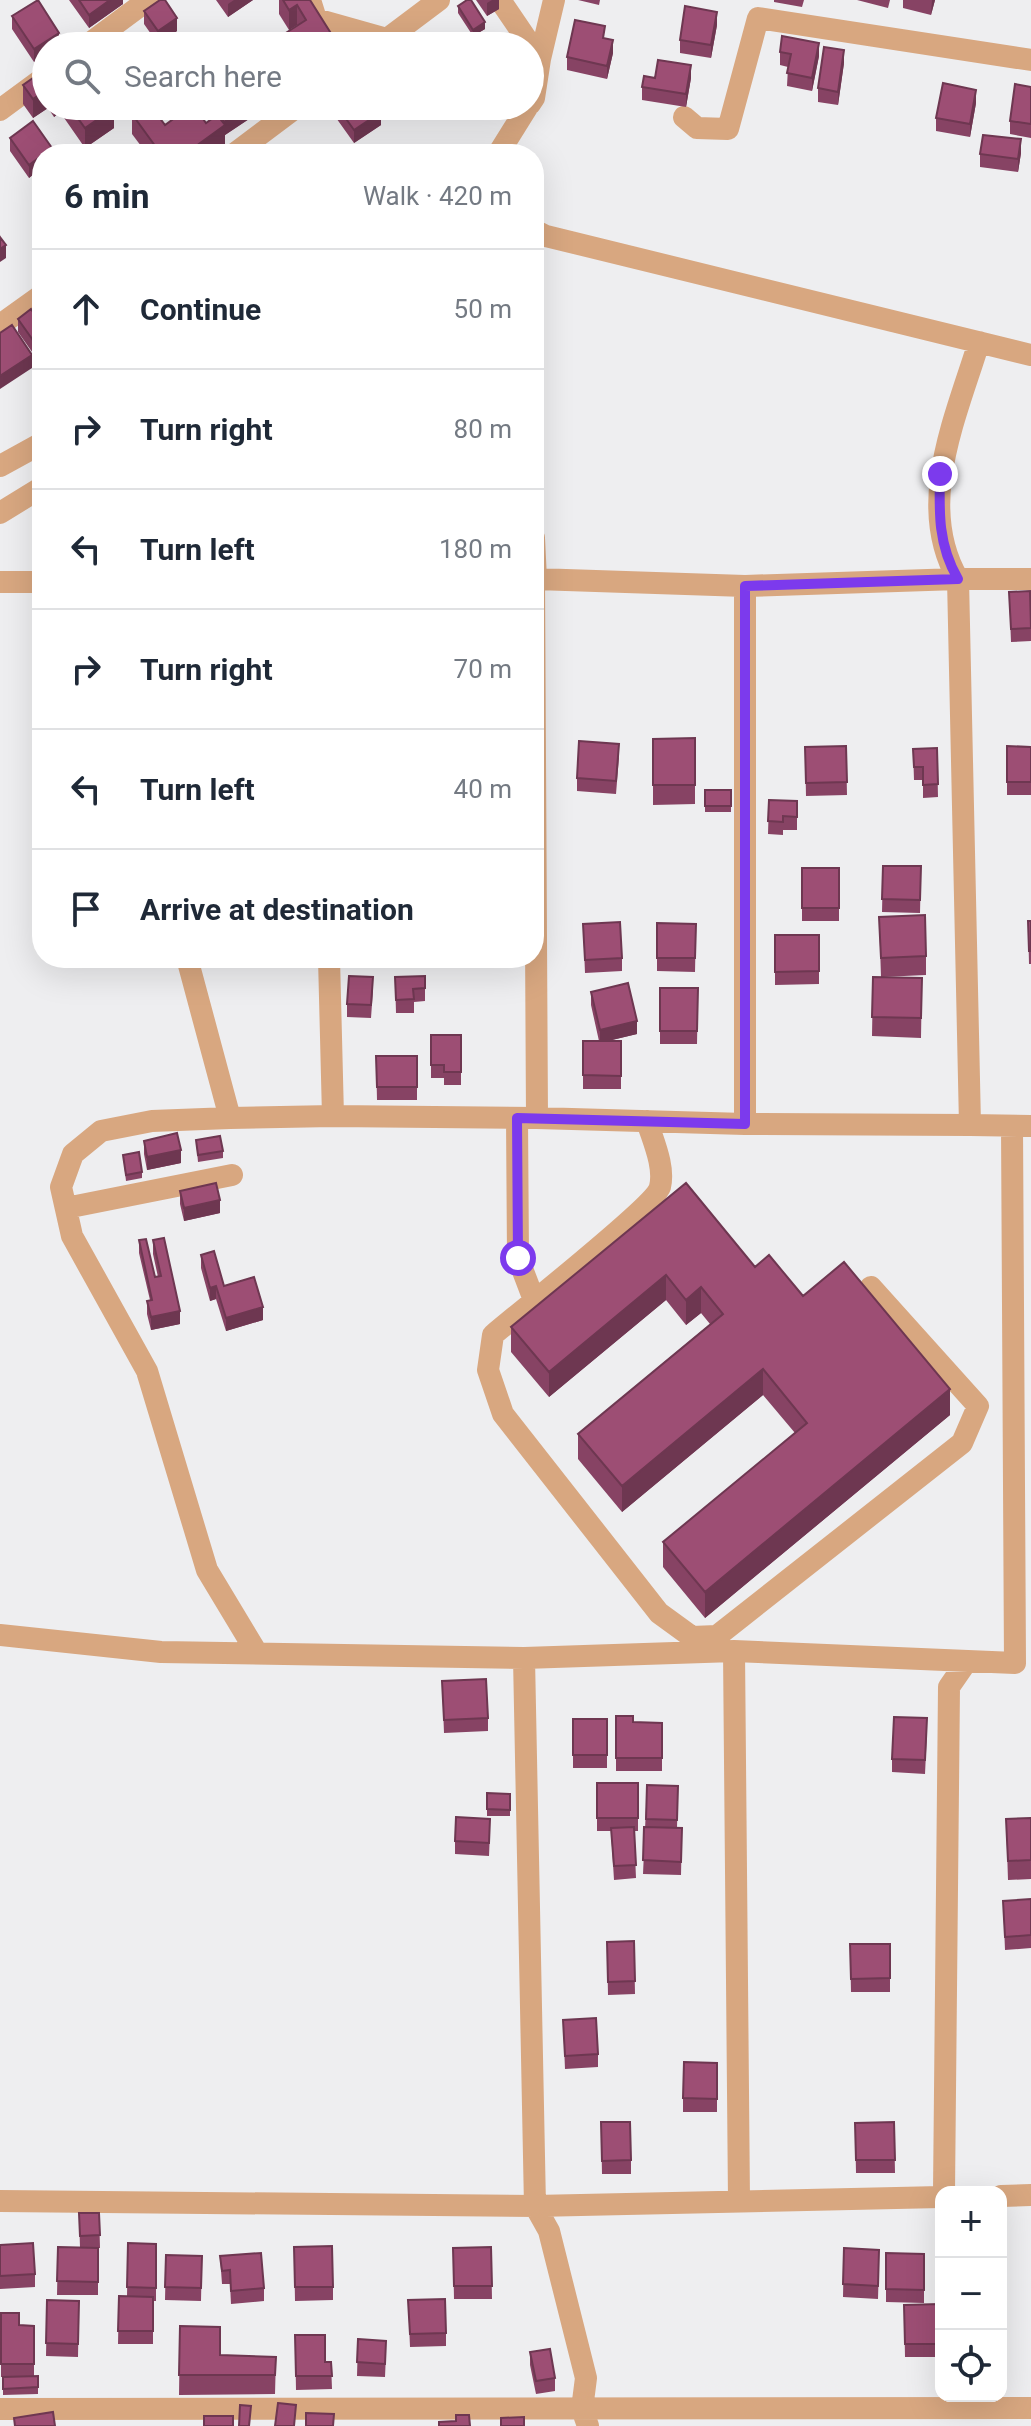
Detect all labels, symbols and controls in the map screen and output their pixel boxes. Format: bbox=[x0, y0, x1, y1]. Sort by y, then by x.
search box bbox=[32, 32, 544, 120]
icon: search bbox=[60, 54, 104, 98]
text: Search here bbox=[124, 59, 282, 94]
text: 6 min bbox=[64, 176, 149, 216]
text: Walk · 420 m bbox=[363, 181, 512, 211]
icon: ahead bbox=[64, 287, 108, 331]
text: Continue bbox=[140, 292, 261, 327]
text: 50 m bbox=[454, 294, 512, 324]
icon: right bbox=[64, 407, 108, 451]
text: Turn right bbox=[140, 412, 273, 447]
text: 80 m bbox=[454, 414, 512, 444]
route end bbox=[922, 456, 958, 492]
icon: left bbox=[64, 527, 108, 571]
text: Turn left bbox=[140, 532, 255, 567]
text: 180 m bbox=[439, 534, 512, 564]
icon: right bbox=[64, 647, 108, 691]
text: Turn right bbox=[140, 652, 273, 687]
text: 70 m bbox=[454, 654, 512, 684]
icon: left bbox=[64, 767, 108, 811]
text: Turn left bbox=[140, 772, 255, 807]
text: 40 m bbox=[454, 774, 512, 804]
icon: arrive bbox=[64, 887, 108, 931]
text: Arrive at destination bbox=[140, 892, 414, 927]
route start bbox=[500, 1240, 536, 1276]
map controls bbox=[935, 2186, 1007, 2402]
button: + bbox=[935, 2186, 1007, 2258]
button: − bbox=[935, 2258, 1007, 2330]
button: locate bbox=[935, 2330, 1007, 2402]

